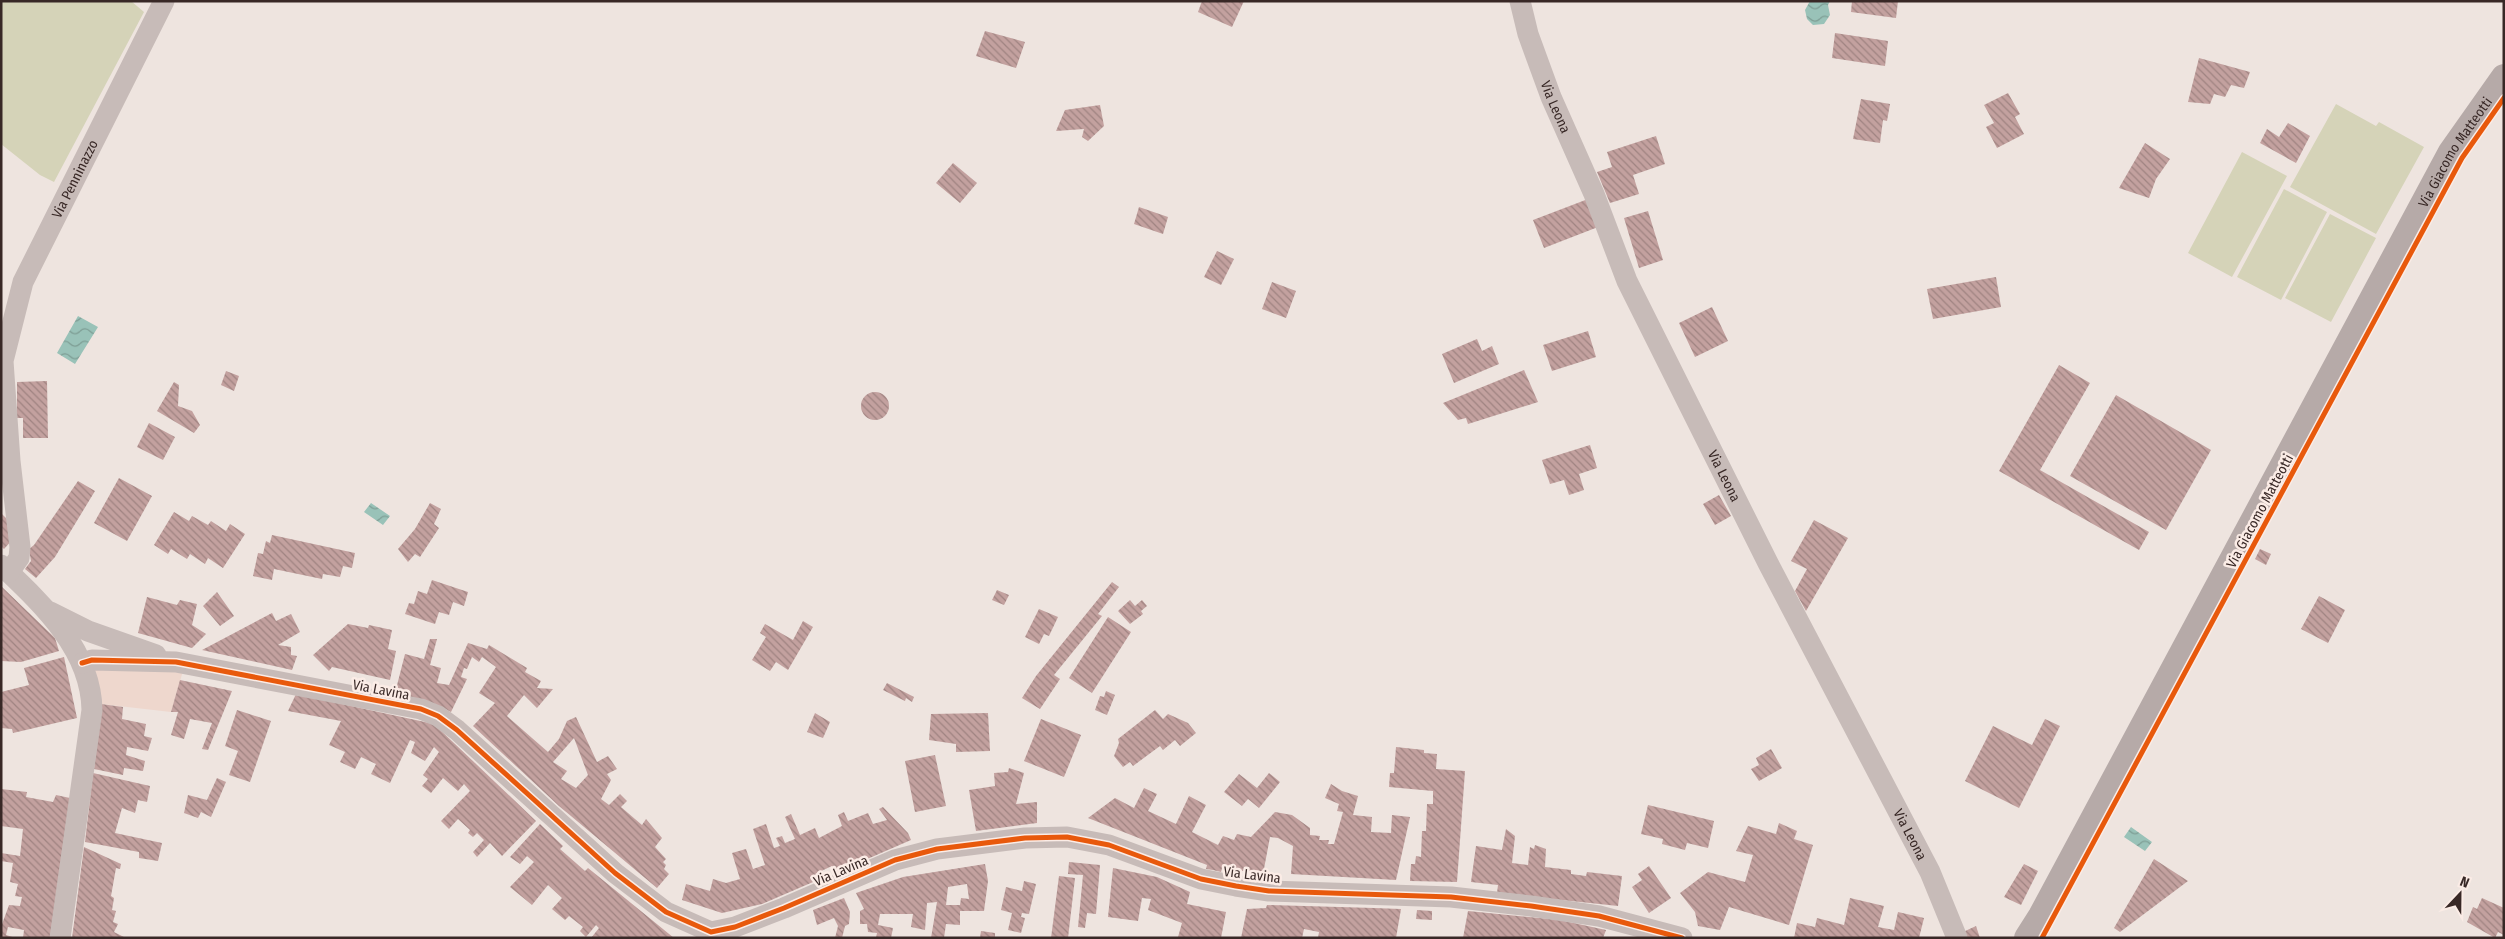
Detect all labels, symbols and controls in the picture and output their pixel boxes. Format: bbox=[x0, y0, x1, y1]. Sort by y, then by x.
street label: Via Leona bbox=[1537, 78, 1574, 136]
street label: Via Giacomo Matteotti bbox=[2414, 94, 2496, 210]
street label: Via Penninazzo bbox=[48, 137, 102, 221]
street label: Via Leona bbox=[1704, 447, 1744, 504]
street label: Via Giacomo Matteotti bbox=[2223, 451, 2297, 571]
street label: Via Lavina bbox=[351, 676, 411, 704]
street label: Via Leona bbox=[1890, 806, 1931, 863]
street label: Via Lavina bbox=[811, 852, 871, 890]
street label: Via Lavina bbox=[1222, 863, 1282, 887]
north arrow bbox=[2435, 869, 2485, 919]
text: N bbox=[2458, 873, 2472, 892]

